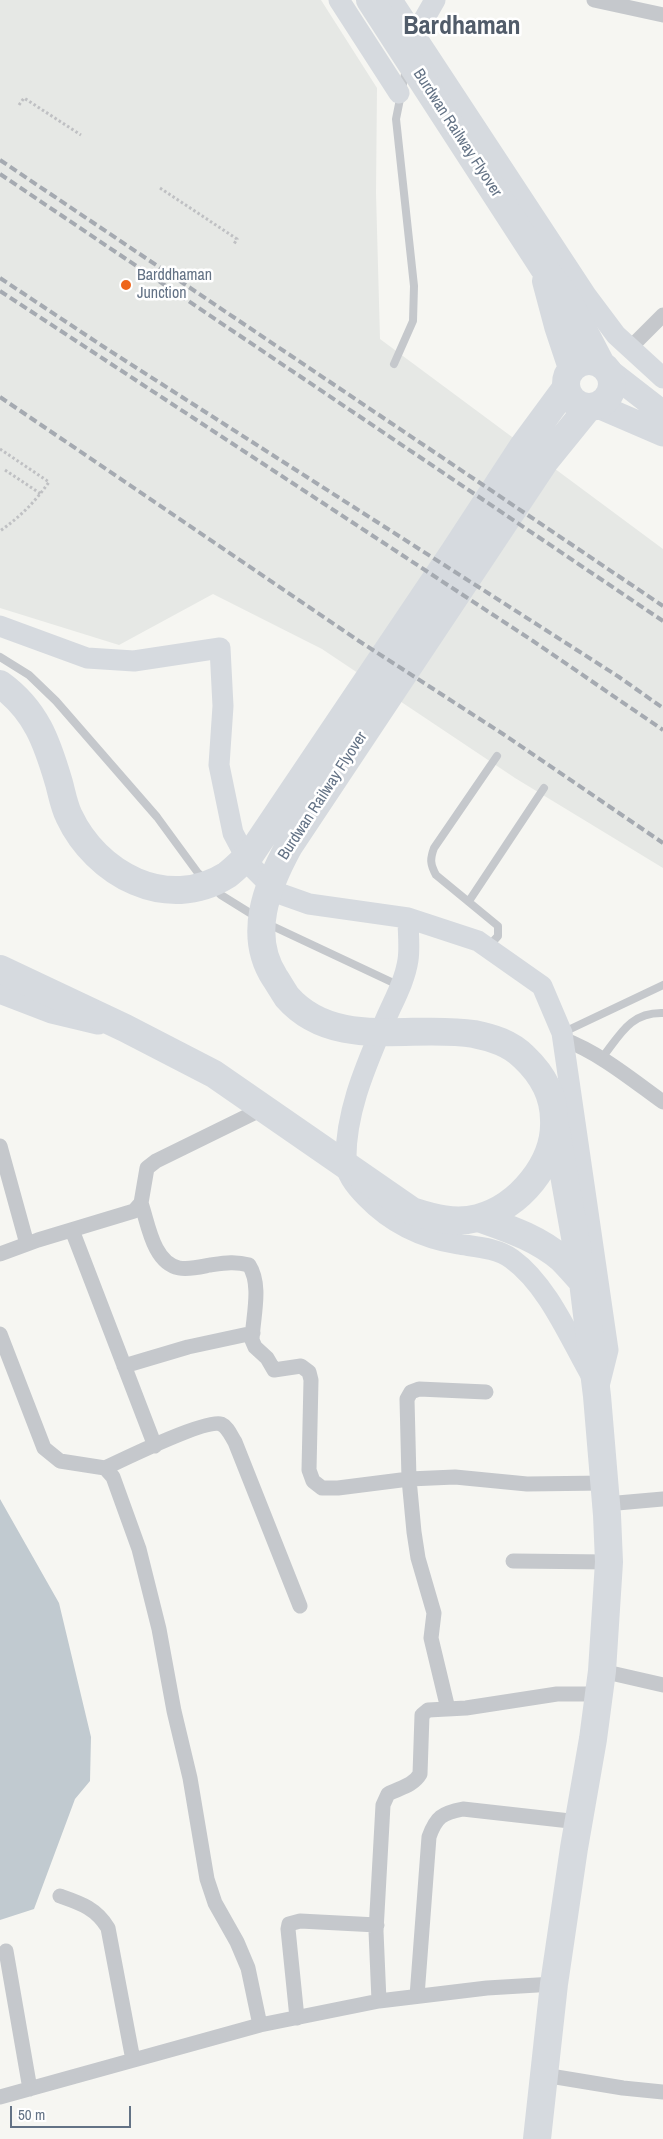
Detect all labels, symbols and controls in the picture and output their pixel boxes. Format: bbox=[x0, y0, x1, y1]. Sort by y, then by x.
district label: Bardhaman bbox=[403, 11, 521, 43]
street label: Burdwan Railway Flyover bbox=[408, 65, 506, 201]
place label: Barddhaman Junction bbox=[137, 266, 212, 304]
marker: Barddhaman Junction bbox=[119, 278, 133, 292]
street label: Burdwan Railway Flyover bbox=[274, 728, 372, 864]
scale bar bbox=[12, 2096, 134, 2128]
text: 50 m bbox=[18, 2104, 45, 2125]

